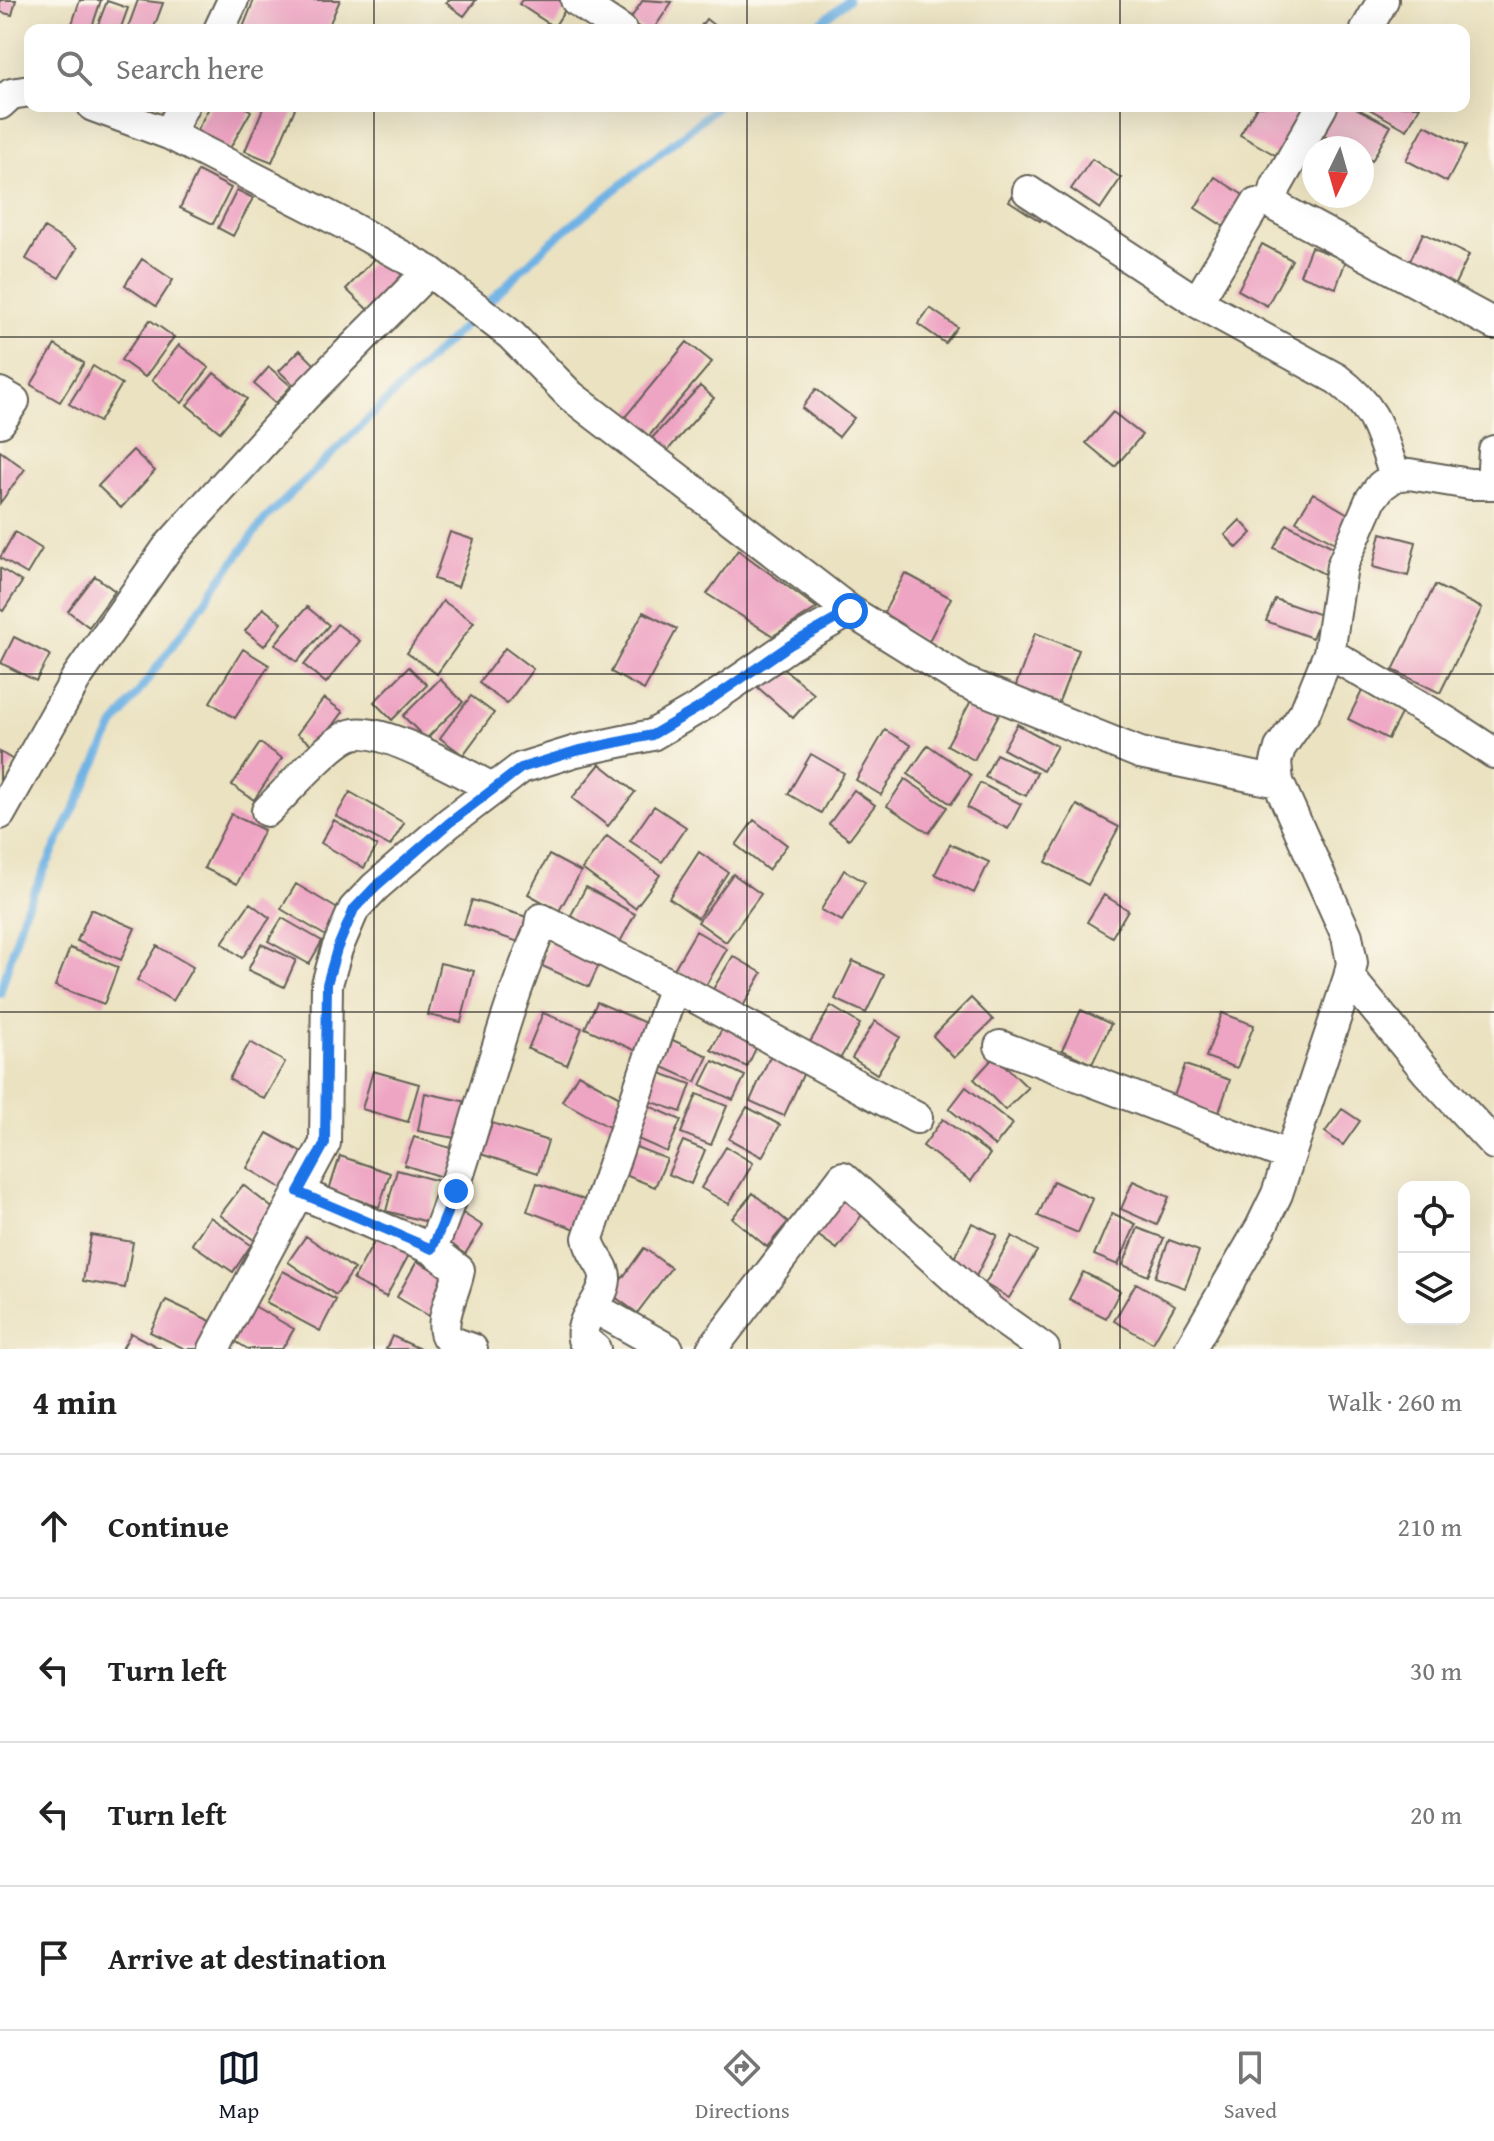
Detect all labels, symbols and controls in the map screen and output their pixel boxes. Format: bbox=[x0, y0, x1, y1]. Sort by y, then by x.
search box bbox=[24, 24, 1470, 112]
icon: search bbox=[52, 46, 96, 90]
text: Search here bbox=[116, 46, 264, 90]
north arrow bbox=[1302, 136, 1374, 208]
route start bbox=[832, 593, 868, 629]
route end bbox=[438, 1173, 474, 1209]
map controls bbox=[1398, 1181, 1470, 1325]
button: locate bbox=[1398, 1181, 1470, 1253]
button: layers bbox=[1398, 1253, 1470, 1325]
text: 4 min bbox=[32, 1377, 117, 1426]
text: Walk · 260 m bbox=[1328, 1382, 1462, 1421]
icon: ahead bbox=[32, 1504, 76, 1548]
text: Continue bbox=[108, 1504, 229, 1548]
text: 210 m bbox=[1397, 1507, 1462, 1546]
icon: left bbox=[32, 1648, 76, 1692]
text: Turn left bbox=[108, 1648, 227, 1692]
text: 30 m bbox=[1410, 1651, 1462, 1690]
icon: left bbox=[32, 1792, 76, 1836]
text: Turn left bbox=[108, 1792, 227, 1836]
text: 20 m bbox=[1410, 1795, 1462, 1834]
icon: arrive bbox=[32, 1936, 76, 1980]
text: Arrive at destination bbox=[108, 1936, 386, 1980]
tab: Map bbox=[217, 2046, 261, 2126]
tab: Directions bbox=[695, 2046, 790, 2126]
tab: Saved bbox=[1224, 2046, 1277, 2126]

